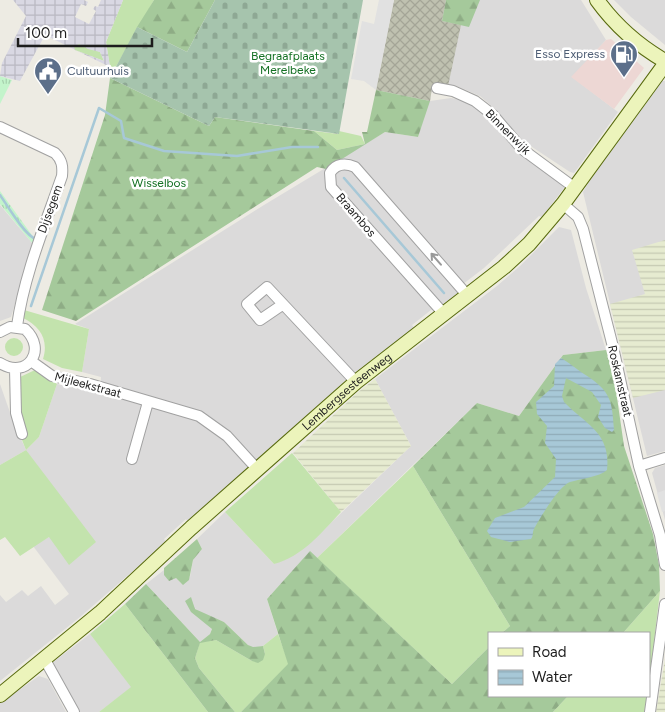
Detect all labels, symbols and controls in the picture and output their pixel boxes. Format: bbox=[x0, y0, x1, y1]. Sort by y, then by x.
scale bar bbox=[18, 15, 151, 47]
text: 100 m bbox=[25, 24, 67, 42]
fuel station icon: Esso Express bbox=[609, 39, 639, 78]
place label: Esso Express bbox=[535, 47, 605, 61]
park label: Begraafplaats Merelbeke bbox=[251, 49, 325, 77]
public building icon: Cultuurhuis bbox=[33, 56, 63, 95]
place label: Cultuurhuis bbox=[67, 64, 129, 78]
street label: Binnenwijk bbox=[483, 107, 534, 158]
park label: Wisselbos bbox=[132, 176, 187, 190]
street label: Dijsegem bbox=[35, 183, 65, 235]
street label: Braambos bbox=[333, 190, 379, 240]
one-way arrow bbox=[431, 253, 442, 266]
street label: Roskamstraat bbox=[605, 344, 635, 419]
street label: Lembergsesteenweg bbox=[299, 350, 394, 433]
street label: Mijleekstraat bbox=[53, 369, 123, 401]
legend bbox=[488, 632, 650, 697]
text: Road bbox=[532, 643, 567, 661]
text: Water bbox=[532, 668, 572, 686]

